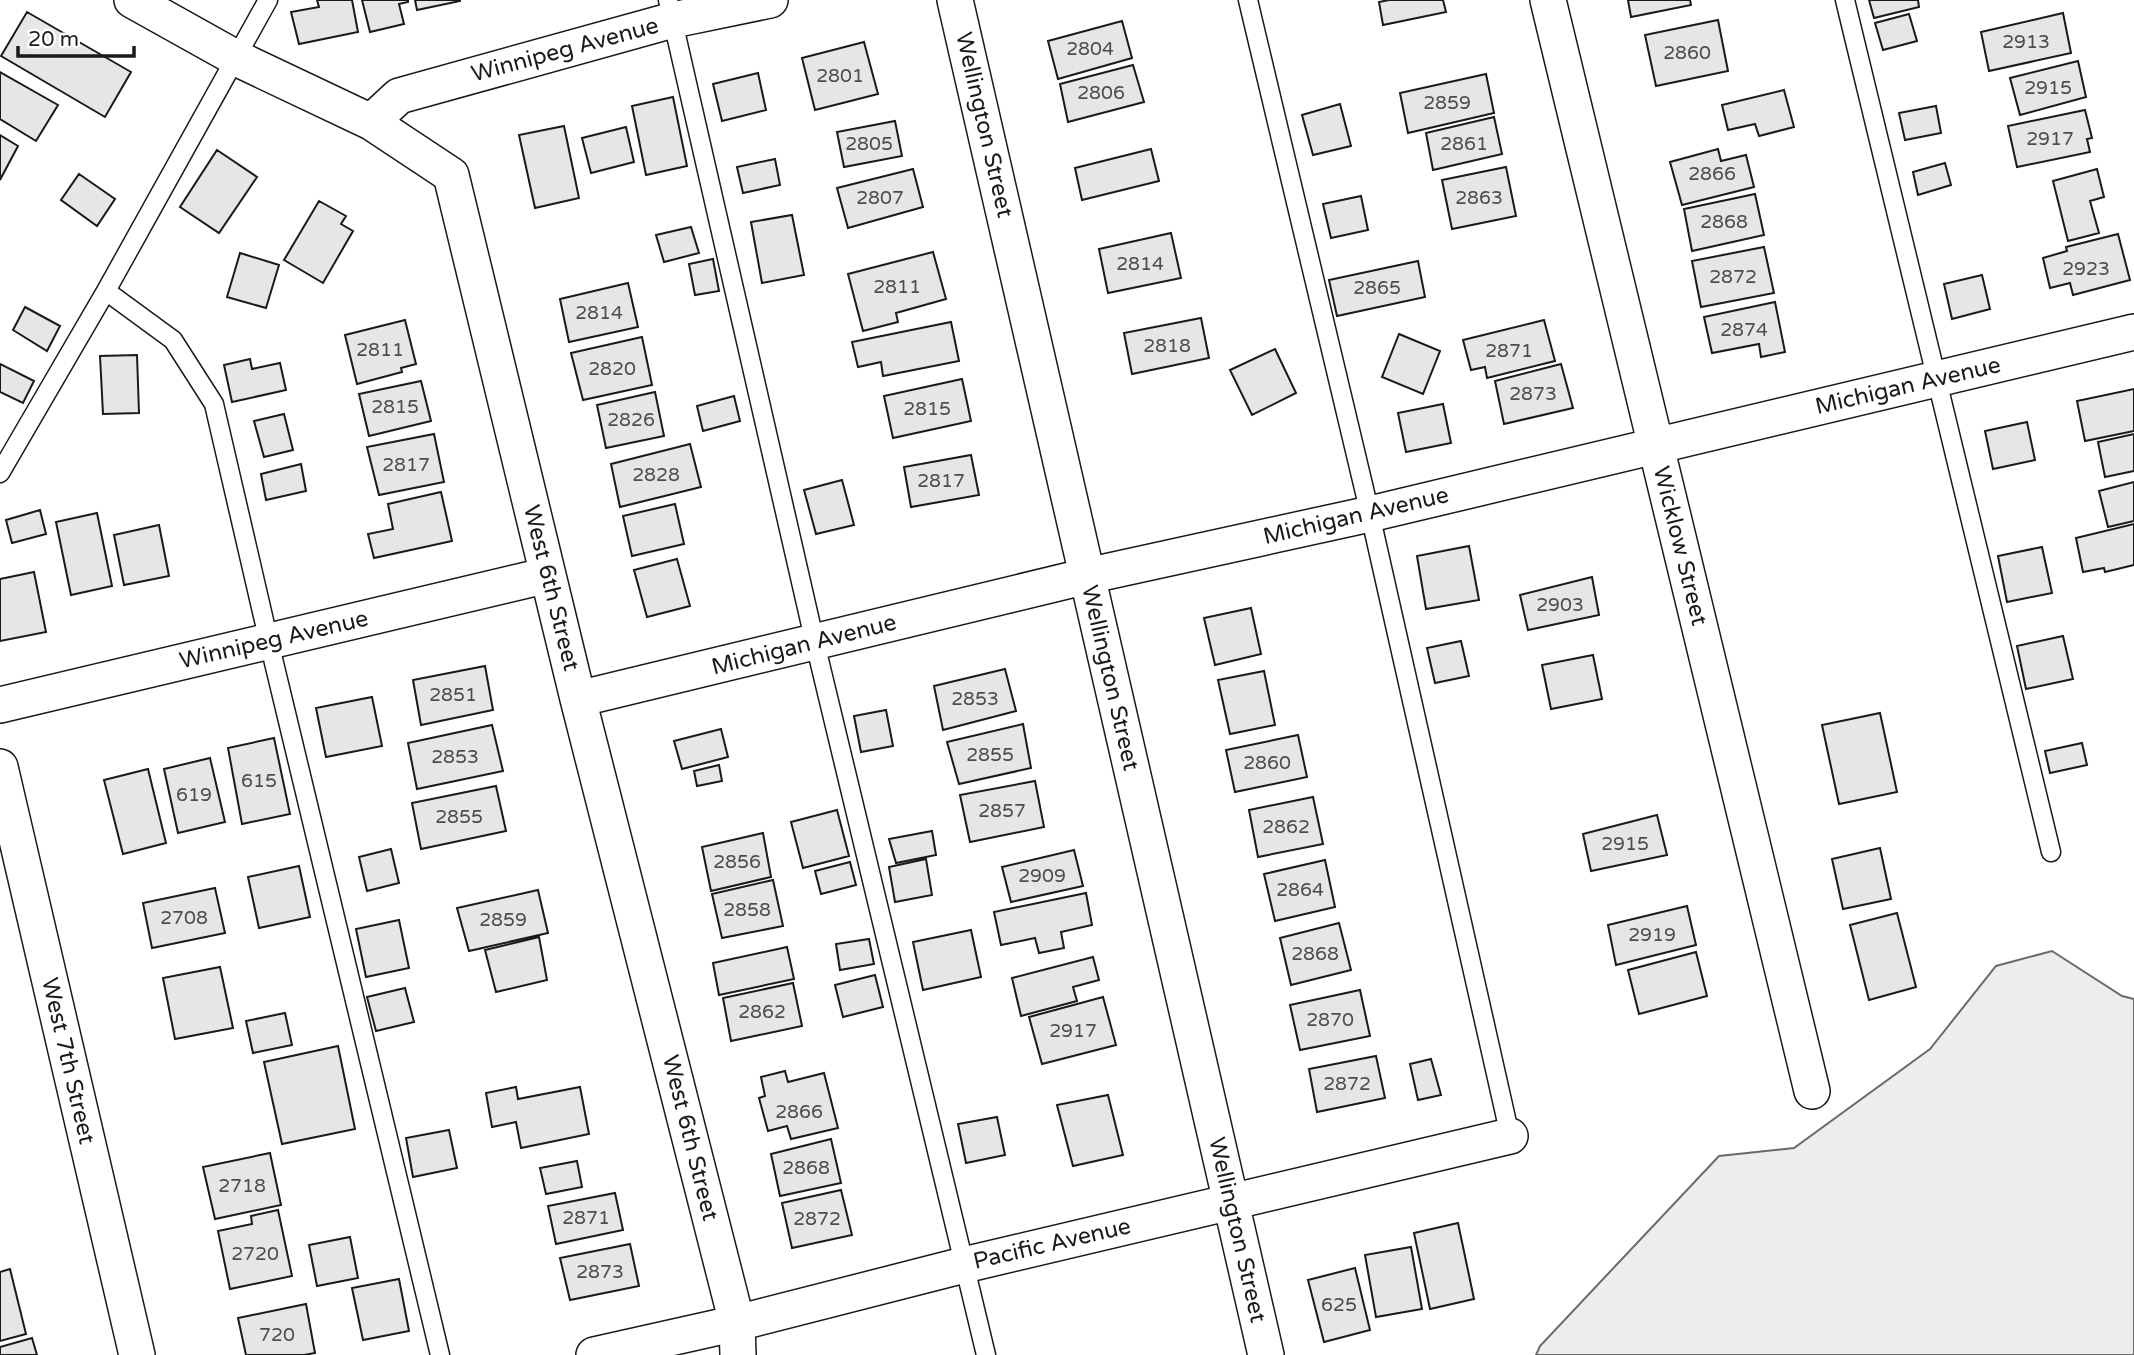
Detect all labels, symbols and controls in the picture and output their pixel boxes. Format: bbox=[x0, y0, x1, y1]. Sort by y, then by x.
street label: Winnipeg Avenue bbox=[468, 12, 662, 88]
scale bar bbox=[18, 14, 133, 58]
text: 20 m bbox=[28, 27, 79, 52]
street label: Wellington Street bbox=[949, 30, 1019, 221]
house number: 2913 bbox=[2002, 31, 2050, 53]
house number: 2804 bbox=[1066, 38, 1114, 60]
house number: 2860 bbox=[1663, 42, 1711, 64]
house number: 2801 bbox=[816, 65, 864, 87]
house number: 2915 bbox=[2024, 77, 2072, 99]
house number: 2806 bbox=[1077, 82, 1125, 104]
house number: 2859 bbox=[1423, 92, 1471, 114]
house number: 2917 bbox=[2026, 128, 2074, 150]
house number: 2805 bbox=[845, 133, 893, 155]
house number: 2861 bbox=[1440, 133, 1488, 155]
house number: 2866 bbox=[1688, 163, 1736, 185]
house number: 2807 bbox=[856, 187, 904, 209]
house number: 2863 bbox=[1455, 187, 1503, 209]
house number: 2868 bbox=[1700, 211, 1748, 233]
house number: 2814 bbox=[1116, 253, 1164, 275]
house number: 2923 bbox=[2062, 258, 2110, 280]
house number: 2872 bbox=[1709, 266, 1757, 288]
house number: 2811 bbox=[873, 276, 921, 298]
house number: 2865 bbox=[1353, 277, 1401, 299]
house number: 2814 bbox=[575, 302, 623, 324]
house number: 2874 bbox=[1720, 319, 1768, 341]
house number: 2818 bbox=[1143, 335, 1191, 357]
house number: 2811 bbox=[356, 339, 404, 361]
house number: 2871 bbox=[1485, 340, 1533, 362]
street label: Michigan Avenue bbox=[1813, 351, 2003, 421]
house number: 2820 bbox=[588, 358, 636, 380]
house number: 2873 bbox=[1509, 383, 1557, 405]
house number: 2815 bbox=[371, 396, 419, 418]
house number: 2815 bbox=[903, 398, 951, 420]
house number: 2826 bbox=[607, 409, 655, 431]
house number: 2817 bbox=[382, 454, 430, 476]
house number: 2828 bbox=[632, 464, 680, 486]
street label: Wicklow Street bbox=[1647, 464, 1713, 629]
house number: 2817 bbox=[917, 470, 965, 492]
street label: Michigan Avenue bbox=[1261, 481, 1451, 551]
street label: West 6th Street bbox=[517, 502, 585, 674]
street label: Wellington Street bbox=[1075, 583, 1145, 774]
house number: 2903 bbox=[1536, 594, 1584, 616]
street label: Winnipeg Avenue bbox=[177, 605, 371, 675]
street label: Michigan Avenue bbox=[709, 608, 899, 682]
house number: 2851 bbox=[429, 684, 477, 706]
house number: 2853 bbox=[951, 688, 999, 710]
house number: 2855 bbox=[966, 744, 1014, 766]
house number: 2853 bbox=[431, 746, 479, 768]
house number: 2860 bbox=[1243, 752, 1291, 774]
house number: 615 bbox=[241, 770, 277, 792]
house number: 619 bbox=[176, 784, 212, 806]
house number: 2857 bbox=[978, 800, 1026, 822]
house number: 2855 bbox=[435, 806, 483, 828]
house number: 2862 bbox=[1262, 816, 1310, 838]
house number: 2915 bbox=[1601, 833, 1649, 855]
house number: 2856 bbox=[713, 851, 761, 873]
house number: 2909 bbox=[1018, 865, 1066, 887]
house number: 2864 bbox=[1276, 879, 1324, 901]
house number: 2858 bbox=[723, 899, 771, 921]
house number: 2708 bbox=[160, 907, 208, 929]
house number: 2859 bbox=[479, 909, 527, 931]
house number: 2919 bbox=[1628, 924, 1676, 946]
house number: 2868 bbox=[1291, 943, 1339, 965]
street label: West 7th Street bbox=[35, 975, 101, 1147]
house number: 2862 bbox=[738, 1001, 786, 1023]
house number: 2870 bbox=[1306, 1009, 1354, 1031]
house number: 2917 bbox=[1049, 1020, 1097, 1042]
street label: West 6th Street bbox=[656, 1052, 724, 1224]
house number: 2872 bbox=[1323, 1073, 1371, 1095]
house number: 2866 bbox=[775, 1101, 823, 1123]
street label: Wellington Street bbox=[1202, 1135, 1272, 1326]
house number: 2868 bbox=[782, 1157, 830, 1179]
house number: 2718 bbox=[218, 1175, 266, 1197]
house number: 2871 bbox=[562, 1207, 610, 1229]
house number: 2872 bbox=[793, 1208, 841, 1230]
street label: Pacific Avenue bbox=[970, 1212, 1134, 1276]
house number: 2720 bbox=[231, 1243, 279, 1265]
house number: 2873 bbox=[576, 1261, 624, 1283]
house number: 625 bbox=[1321, 1294, 1357, 1316]
house number: 720 bbox=[259, 1324, 295, 1346]

